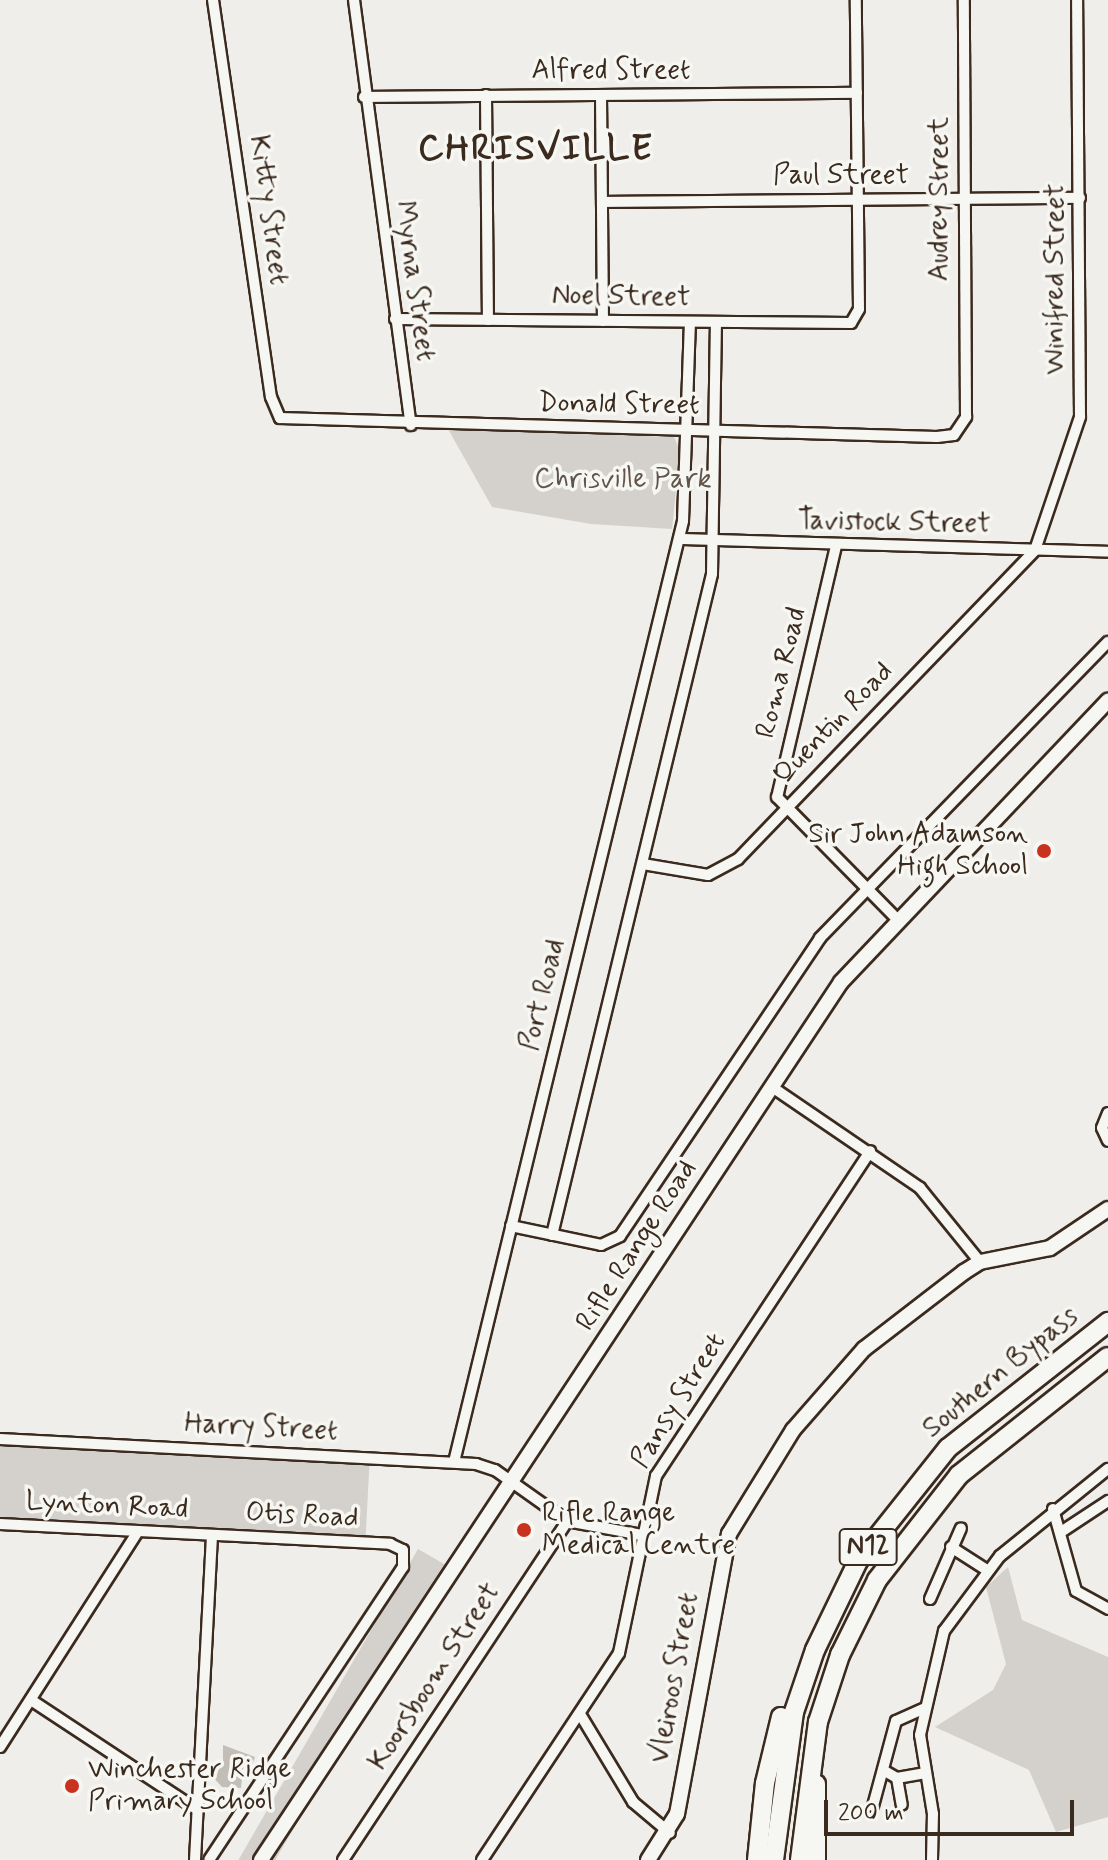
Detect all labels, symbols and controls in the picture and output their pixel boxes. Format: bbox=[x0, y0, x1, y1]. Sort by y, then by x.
street label: Alfred Street bbox=[529, 54, 693, 88]
street label: Audrey Street bbox=[923, 117, 957, 281]
district label: CHRISVILLE bbox=[417, 128, 655, 172]
street label: Kitty Street bbox=[241, 131, 295, 289]
street label: Paul Street bbox=[774, 159, 908, 193]
street label: Winifred Street bbox=[1039, 184, 1073, 374]
street label: Myrna Street bbox=[386, 196, 442, 366]
street label: Noel Street bbox=[552, 279, 690, 315]
street label: Donald Street bbox=[536, 387, 702, 423]
park label: Chrisville Park bbox=[535, 463, 711, 497]
street label: Tavistock Street bbox=[798, 505, 990, 541]
street label: Roma Road bbox=[750, 605, 814, 741]
street label: Quentin Road bbox=[767, 656, 901, 792]
place label: Sir John Adamson High School bbox=[809, 818, 1028, 884]
marker: Sir John Adamson High School bbox=[1035, 842, 1053, 860]
street label: Port Road bbox=[513, 936, 573, 1054]
street label: Rifle Range Road bbox=[569, 1154, 705, 1338]
street label: Southern Bypass bbox=[916, 1300, 1086, 1446]
street label: Pansy Street bbox=[623, 1325, 735, 1477]
street label: Harry Street bbox=[181, 1407, 341, 1449]
street label: Lynton Road bbox=[27, 1485, 187, 1527]
street label: Otis Road bbox=[245, 1496, 359, 1536]
place label: Rifle Range Medical Centre bbox=[542, 1497, 730, 1563]
marker: Rifle Range Medical Centre bbox=[513, 1519, 535, 1541]
road number: N12 bbox=[838, 1525, 898, 1569]
street label: Koorsboom Street bbox=[362, 1578, 508, 1776]
street label: Vleiroos Street bbox=[643, 1588, 707, 1768]
place label: Winchester Ridge Primary School bbox=[88, 1753, 293, 1819]
marker: Winchester Ridge Primary School bbox=[63, 1777, 81, 1795]
scale bar bbox=[828, 1784, 1078, 1834]
text: 200 m bbox=[838, 1798, 904, 1829]

